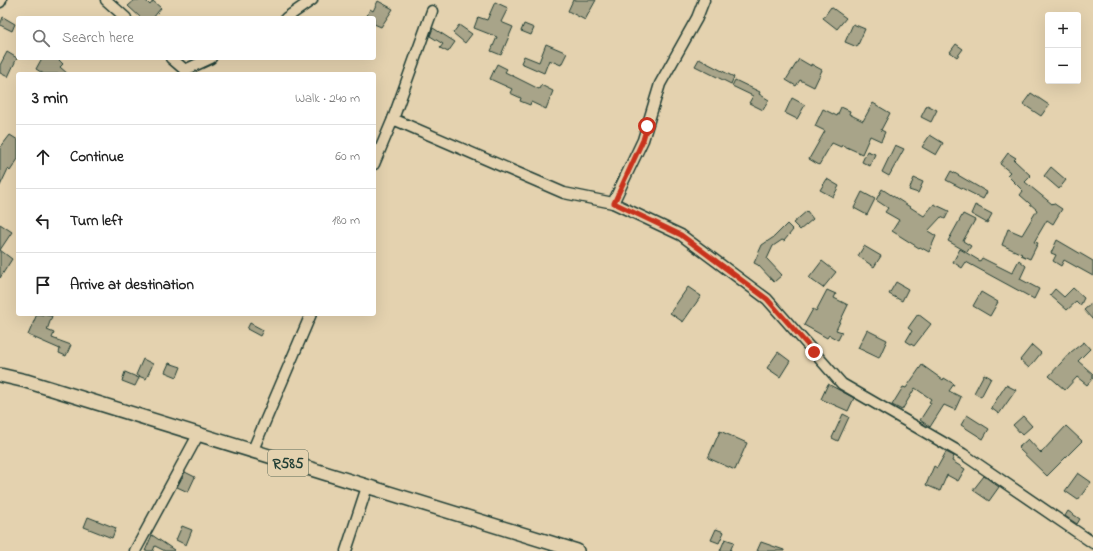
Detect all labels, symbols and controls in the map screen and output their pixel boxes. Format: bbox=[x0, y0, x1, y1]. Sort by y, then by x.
map controls bbox=[1045, 12, 1081, 84]
button: + bbox=[1045, 12, 1081, 48]
search box bbox=[16, 16, 376, 60]
icon: search bbox=[30, 27, 52, 49]
text: Search here bbox=[62, 27, 134, 49]
button: − bbox=[1045, 48, 1081, 84]
text: 3 min bbox=[32, 86, 68, 111]
text: Walk · 240 m bbox=[295, 89, 360, 108]
route start bbox=[638, 117, 656, 135]
icon: ahead bbox=[32, 146, 54, 168]
text: Continue bbox=[70, 146, 124, 168]
text: 60 m bbox=[335, 147, 360, 166]
icon: left bbox=[32, 210, 54, 232]
text: Turn left bbox=[70, 210, 123, 232]
text: 180 m bbox=[332, 211, 360, 230]
icon: arrive bbox=[32, 274, 54, 296]
text: Arrive at destination bbox=[70, 274, 194, 296]
route end bbox=[805, 343, 823, 361]
road number: R585 bbox=[268, 450, 308, 476]

